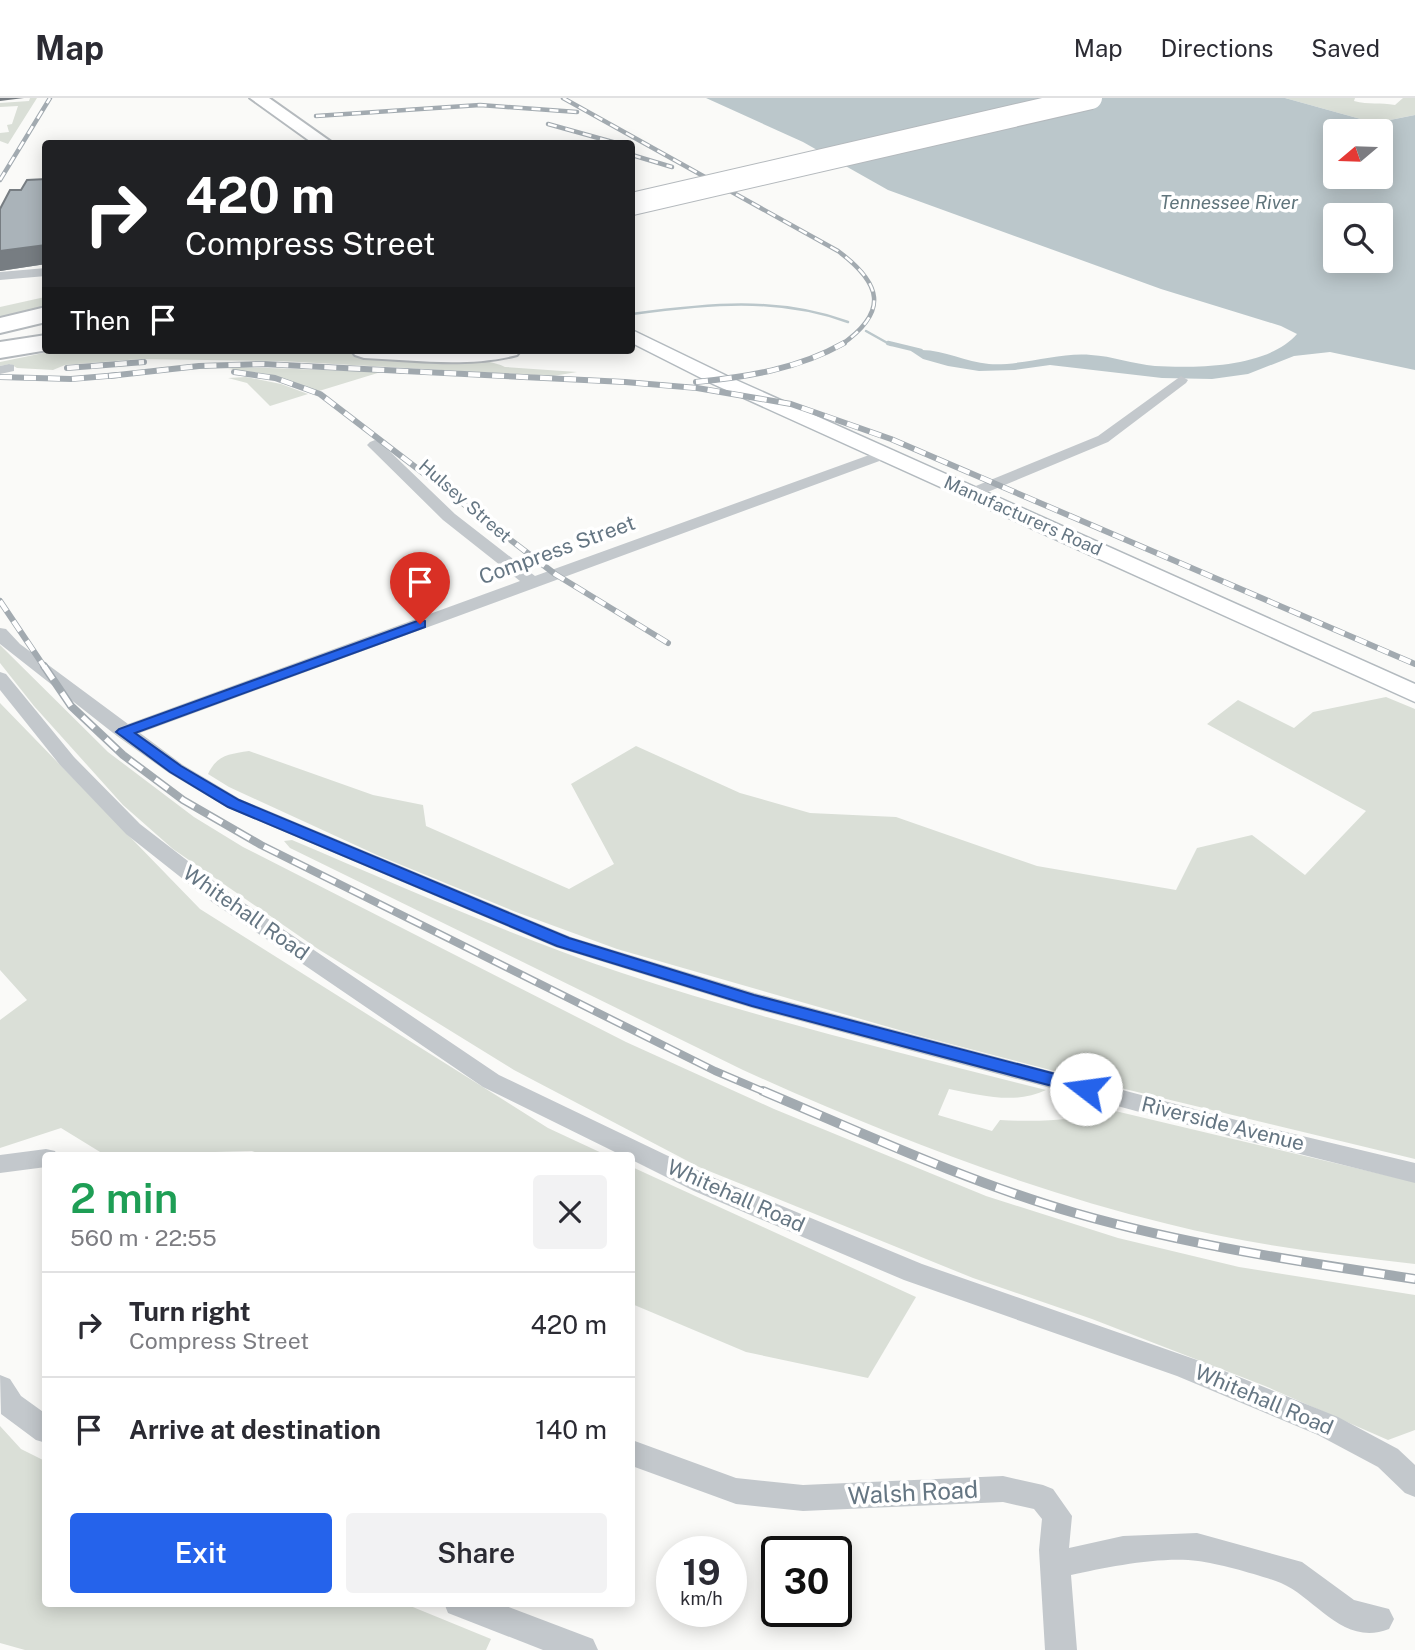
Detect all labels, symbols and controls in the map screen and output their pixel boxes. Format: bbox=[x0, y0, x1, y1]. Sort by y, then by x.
text: Map bbox=[35, 29, 104, 67]
text: Map bbox=[1074, 34, 1123, 62]
text: Directions bbox=[1161, 34, 1273, 62]
text: Saved bbox=[1311, 34, 1380, 62]
north arrow bbox=[1323, 119, 1393, 189]
map controls bbox=[1323, 119, 1393, 273]
text: 420 m bbox=[185, 166, 335, 224]
icon: right bbox=[70, 168, 161, 259]
water label: Tennessee River bbox=[1160, 191, 1299, 213]
button: search bbox=[1323, 203, 1393, 273]
text: Compress Street bbox=[185, 225, 436, 262]
icon: arrive bbox=[144, 301, 182, 339]
text: Then bbox=[70, 305, 130, 336]
street label: Hulsey Street bbox=[415, 455, 516, 546]
street label: Manufacturers Road bbox=[941, 471, 1105, 560]
street label: Compress Street bbox=[475, 510, 638, 589]
pin bbox=[390, 552, 450, 624]
icon: arrive bbox=[401, 563, 439, 601]
street label: Whitehall Road bbox=[178, 860, 314, 965]
position arrow bbox=[1049, 1052, 1123, 1126]
street label: Riverside Avenue bbox=[1139, 1091, 1307, 1156]
street label: Whitehall Road bbox=[663, 1154, 809, 1237]
text: 2 min bbox=[70, 1173, 178, 1222]
button: close bbox=[533, 1175, 607, 1249]
text: 560 m · 22:55 bbox=[70, 1224, 217, 1251]
text: Turn right bbox=[129, 1296, 251, 1327]
icon: right bbox=[70, 1306, 108, 1344]
text: 420 m bbox=[530, 1309, 607, 1340]
text: Compress Street bbox=[129, 1327, 309, 1354]
street label: Whitehall Road bbox=[1191, 1359, 1337, 1440]
icon: arrive bbox=[70, 1411, 108, 1449]
text: Arrive at destination bbox=[129, 1414, 381, 1445]
text: 140 m bbox=[535, 1414, 607, 1445]
street label: Walsh Road bbox=[847, 1475, 979, 1509]
button: Exit bbox=[70, 1513, 332, 1593]
button: Share bbox=[346, 1513, 607, 1593]
speed limit sign: 30 bbox=[761, 1536, 852, 1627]
text: 19 bbox=[682, 1552, 721, 1593]
text: km/h bbox=[680, 1588, 723, 1609]

